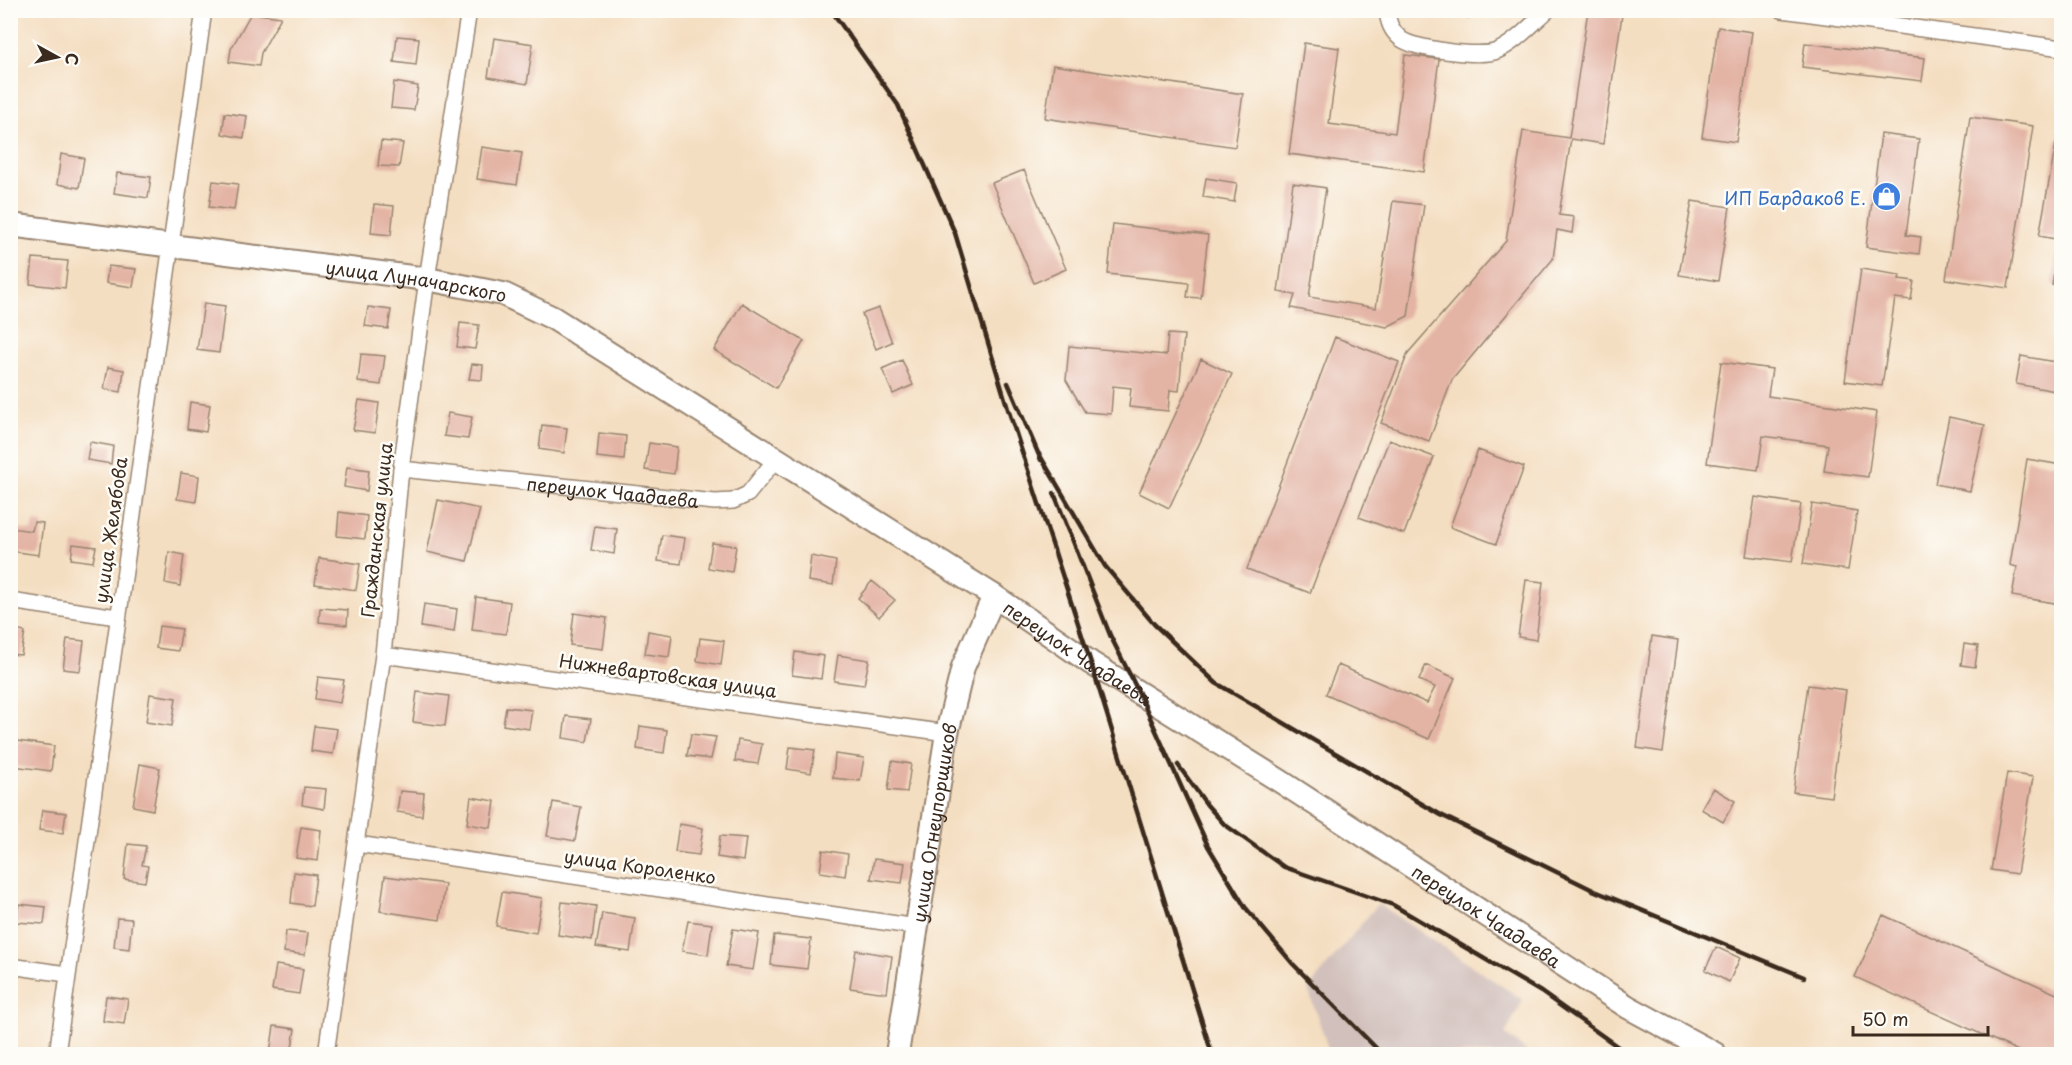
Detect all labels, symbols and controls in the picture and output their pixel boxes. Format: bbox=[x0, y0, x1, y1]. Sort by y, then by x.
north arrow bbox=[27, 27, 87, 87]
text: С bbox=[60, 52, 86, 67]
shop icon: ИП Бардаков Е. bbox=[1871, 181, 1903, 213]
place label: ИП Бардаков Е. bbox=[1724, 184, 1866, 211]
street label: улица Луначарского bbox=[324, 253, 509, 308]
street label: Гражданская улица bbox=[353, 440, 399, 619]
street label: улица Желябова bbox=[86, 454, 134, 605]
street label: переулок Чаадаева bbox=[525, 469, 701, 514]
street label: переулок Чаадаева bbox=[999, 593, 1158, 712]
street label: Нижневартовская улица bbox=[557, 646, 779, 704]
street label: улица Огнеупорщиков bbox=[904, 720, 962, 924]
street label: улица Короленко bbox=[562, 842, 718, 890]
street label: переулок Чаадаева bbox=[1407, 857, 1567, 974]
scale bar bbox=[1853, 999, 1988, 1037]
text: 50 m bbox=[1862, 1005, 1909, 1032]

